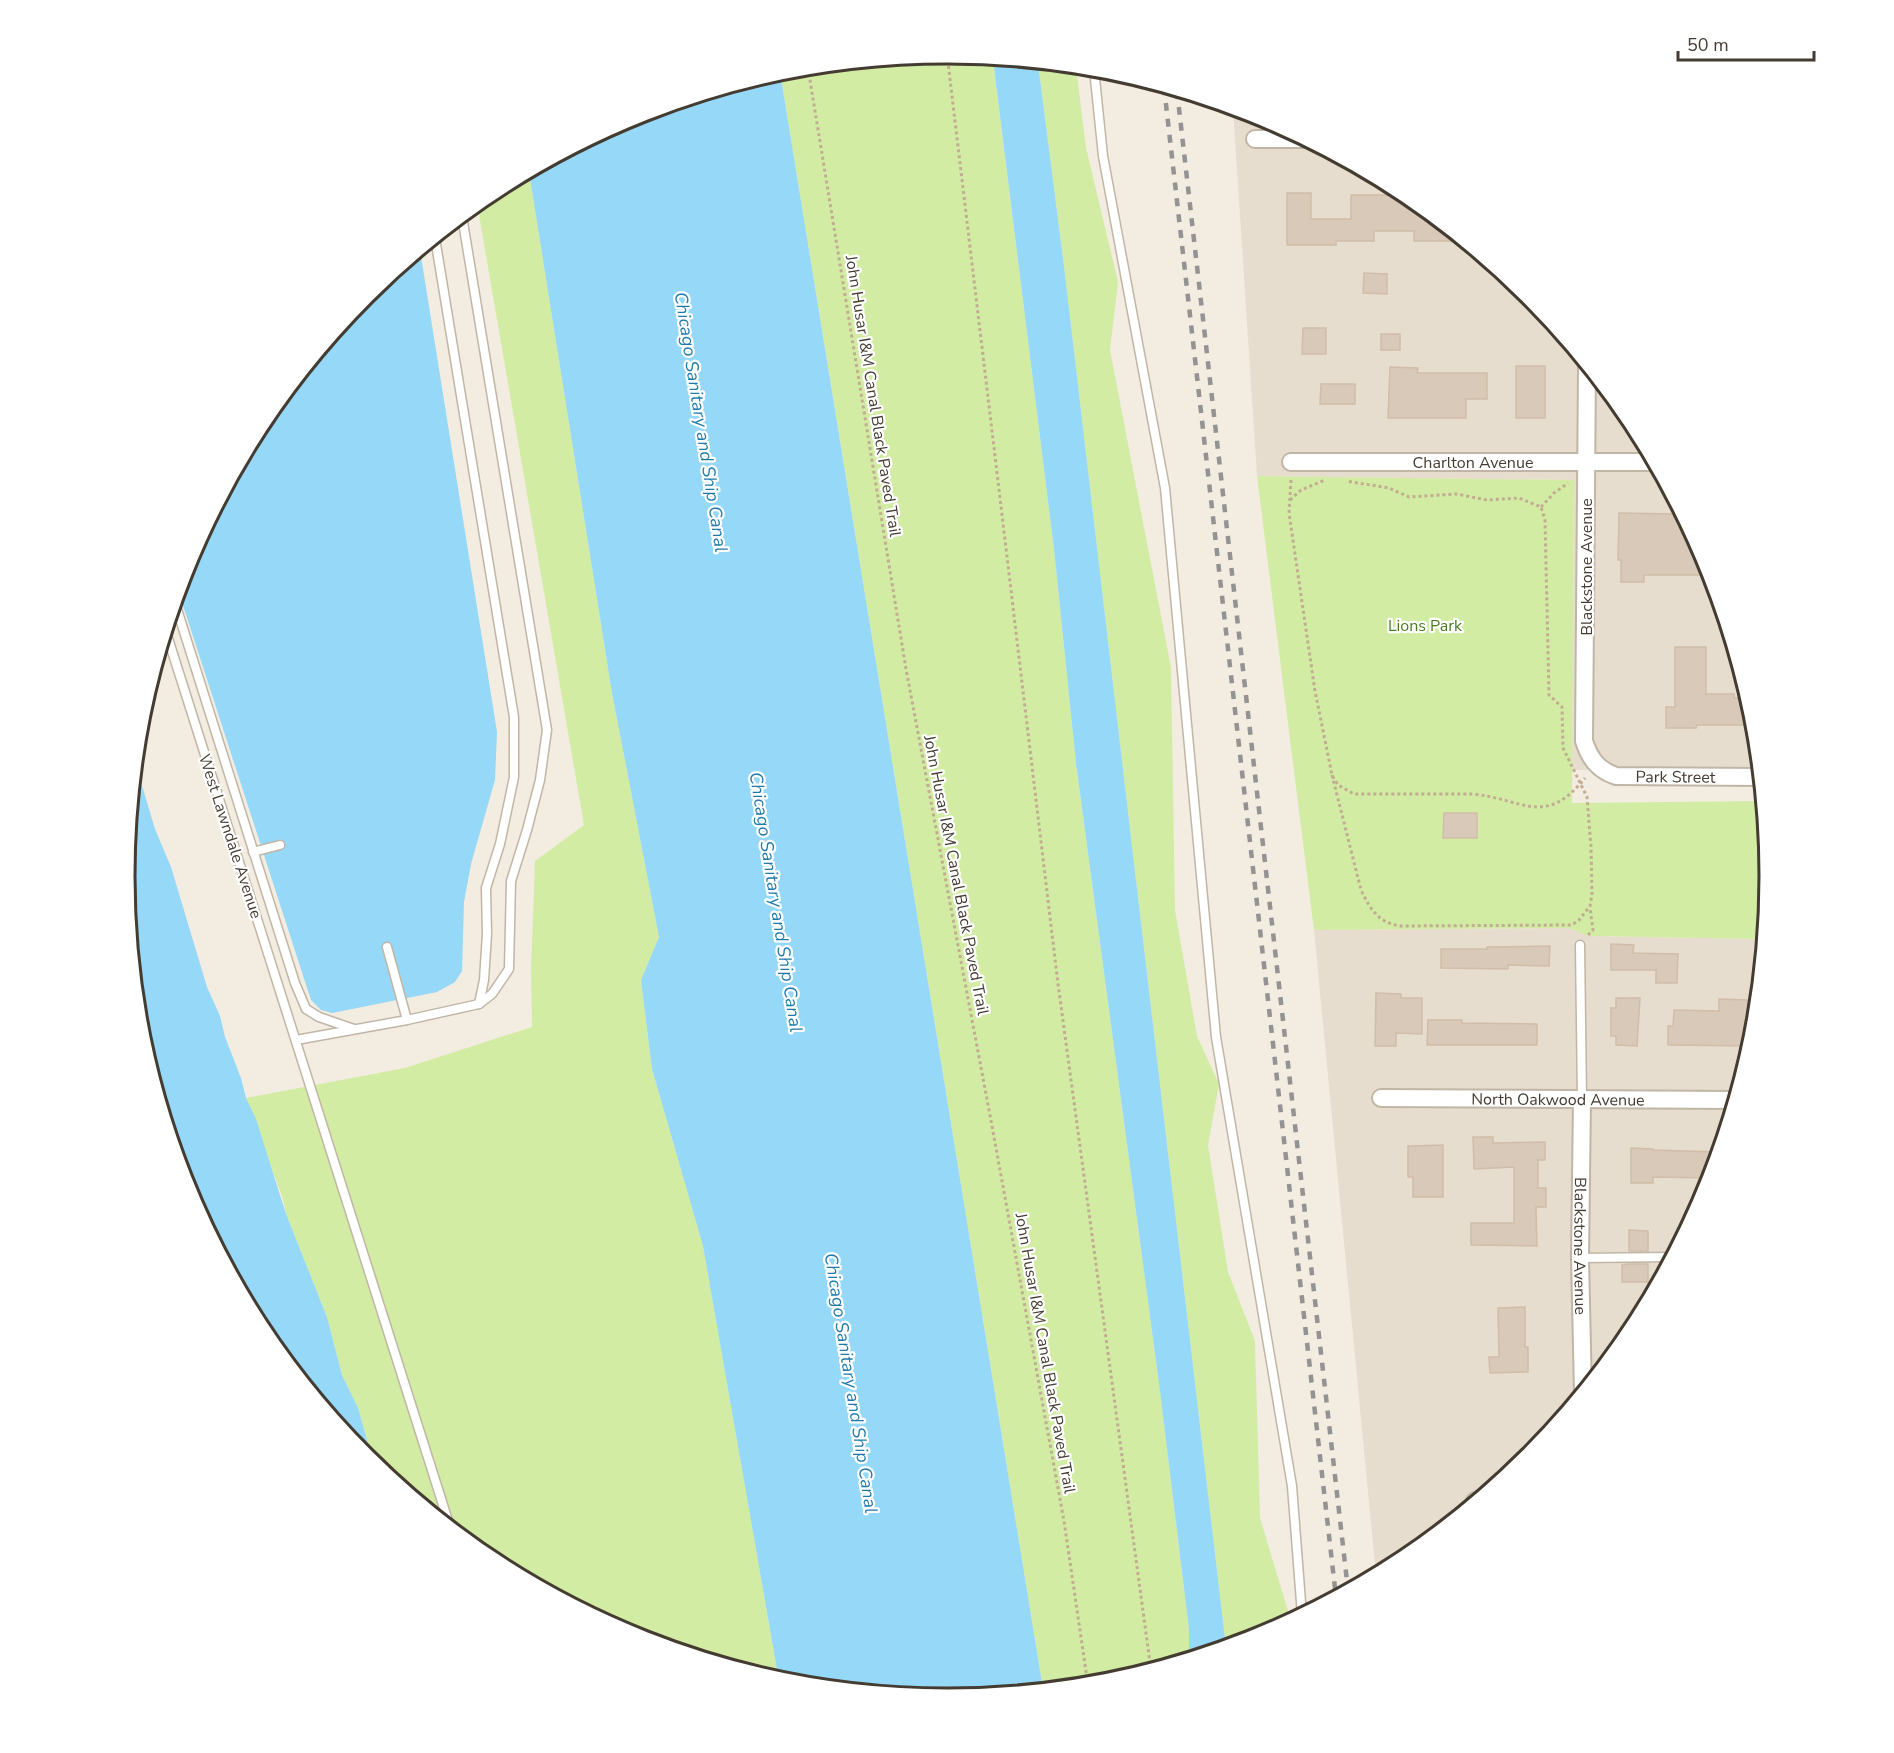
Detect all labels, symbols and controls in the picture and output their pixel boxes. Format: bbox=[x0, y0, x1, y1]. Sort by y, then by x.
scale bar bbox=[1678, 24, 1814, 62]
text: 50 m bbox=[1687, 33, 1729, 57]
street label: John Husar I&M Canal Black Paved Trail bbox=[840, 253, 906, 539]
water label: Chicago Sanitary and Ship Canal bbox=[669, 290, 733, 554]
street label: Charlton Avenue bbox=[1413, 452, 1533, 474]
street label: Blackstone Avenue bbox=[1576, 498, 1598, 636]
park label: Lions Park bbox=[1388, 615, 1463, 637]
street label: John Husar I&M Canal Black Paved Trail bbox=[918, 732, 994, 1017]
street label: West Lawndale Avenue bbox=[193, 751, 267, 921]
street label: Park Street bbox=[1636, 766, 1716, 789]
water label: Chicago Sanitary and Ship Canal bbox=[744, 770, 808, 1034]
street label: North Oakwood Avenue bbox=[1471, 1089, 1645, 1111]
street label: Blackstone Avenue bbox=[1568, 1177, 1591, 1315]
street label: John Husar I&M Canal Black Paved Trail bbox=[1009, 1210, 1081, 1496]
water label: Chicago Sanitary and Ship Canal bbox=[819, 1251, 883, 1515]

